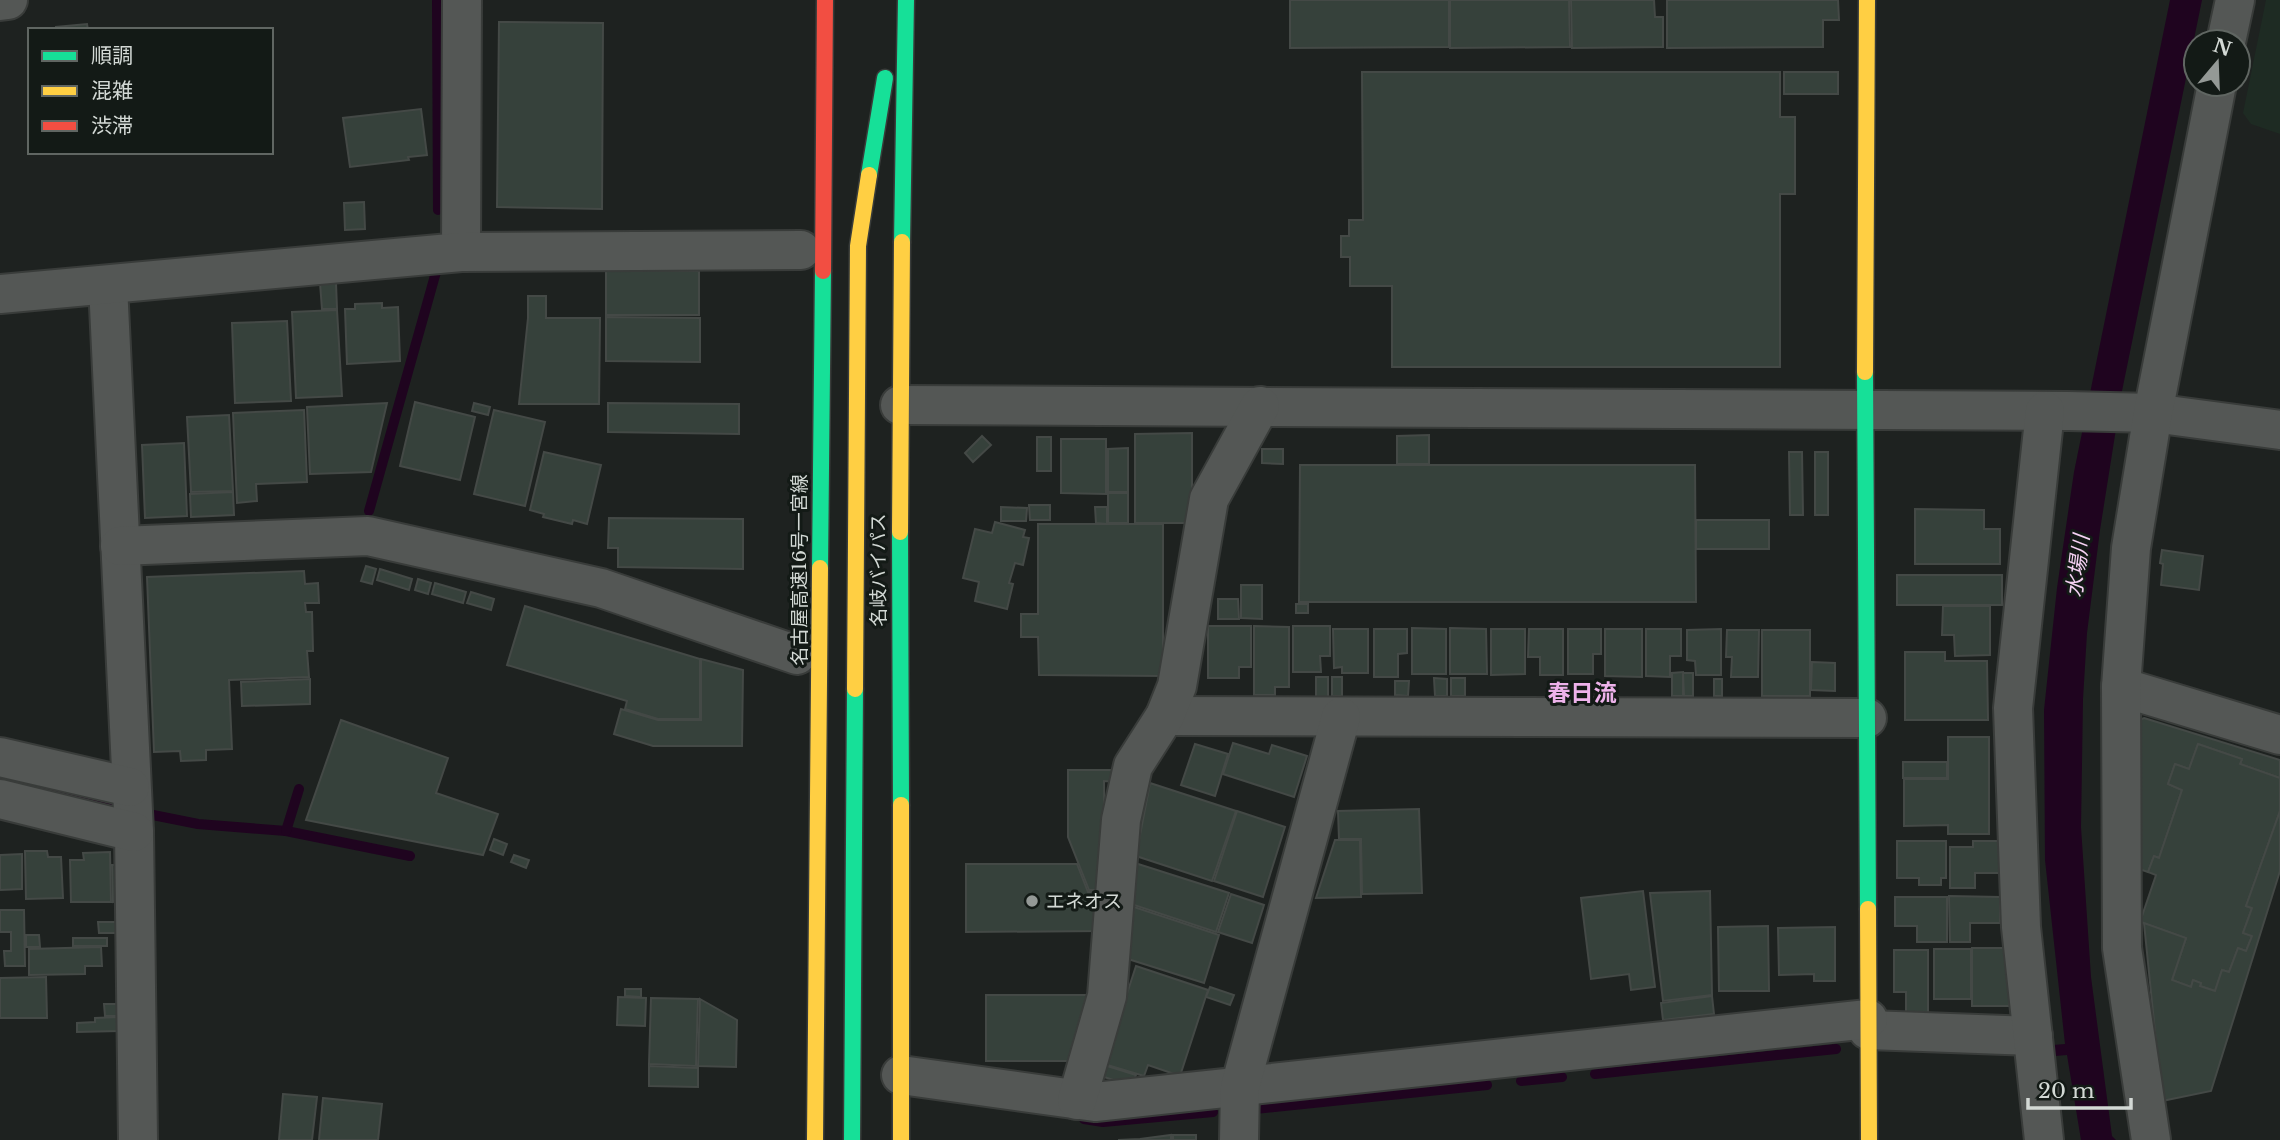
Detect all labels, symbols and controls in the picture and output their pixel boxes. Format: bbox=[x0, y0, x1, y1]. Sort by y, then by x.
legend bbox=[28, 28, 273, 154]
north arrow bbox=[2182, 28, 2252, 98]
text: N bbox=[2210, 34, 2235, 61]
text: 順調 bbox=[91, 43, 133, 69]
text: 混雑 bbox=[91, 78, 133, 104]
text: 渋滞 bbox=[91, 113, 133, 139]
street label: 名古屋高速16号一宮線 bbox=[788, 474, 811, 666]
street label: 名岐バイパス bbox=[867, 513, 890, 627]
water label: 水場川 bbox=[2061, 531, 2095, 599]
district label: 春日流 bbox=[1548, 679, 1617, 707]
place label: エネオス bbox=[1046, 890, 1122, 913]
marker: エネオス bbox=[1024, 893, 1040, 909]
scale bar bbox=[2028, 1066, 2131, 1110]
text: 20 m bbox=[2038, 1078, 2095, 1104]

